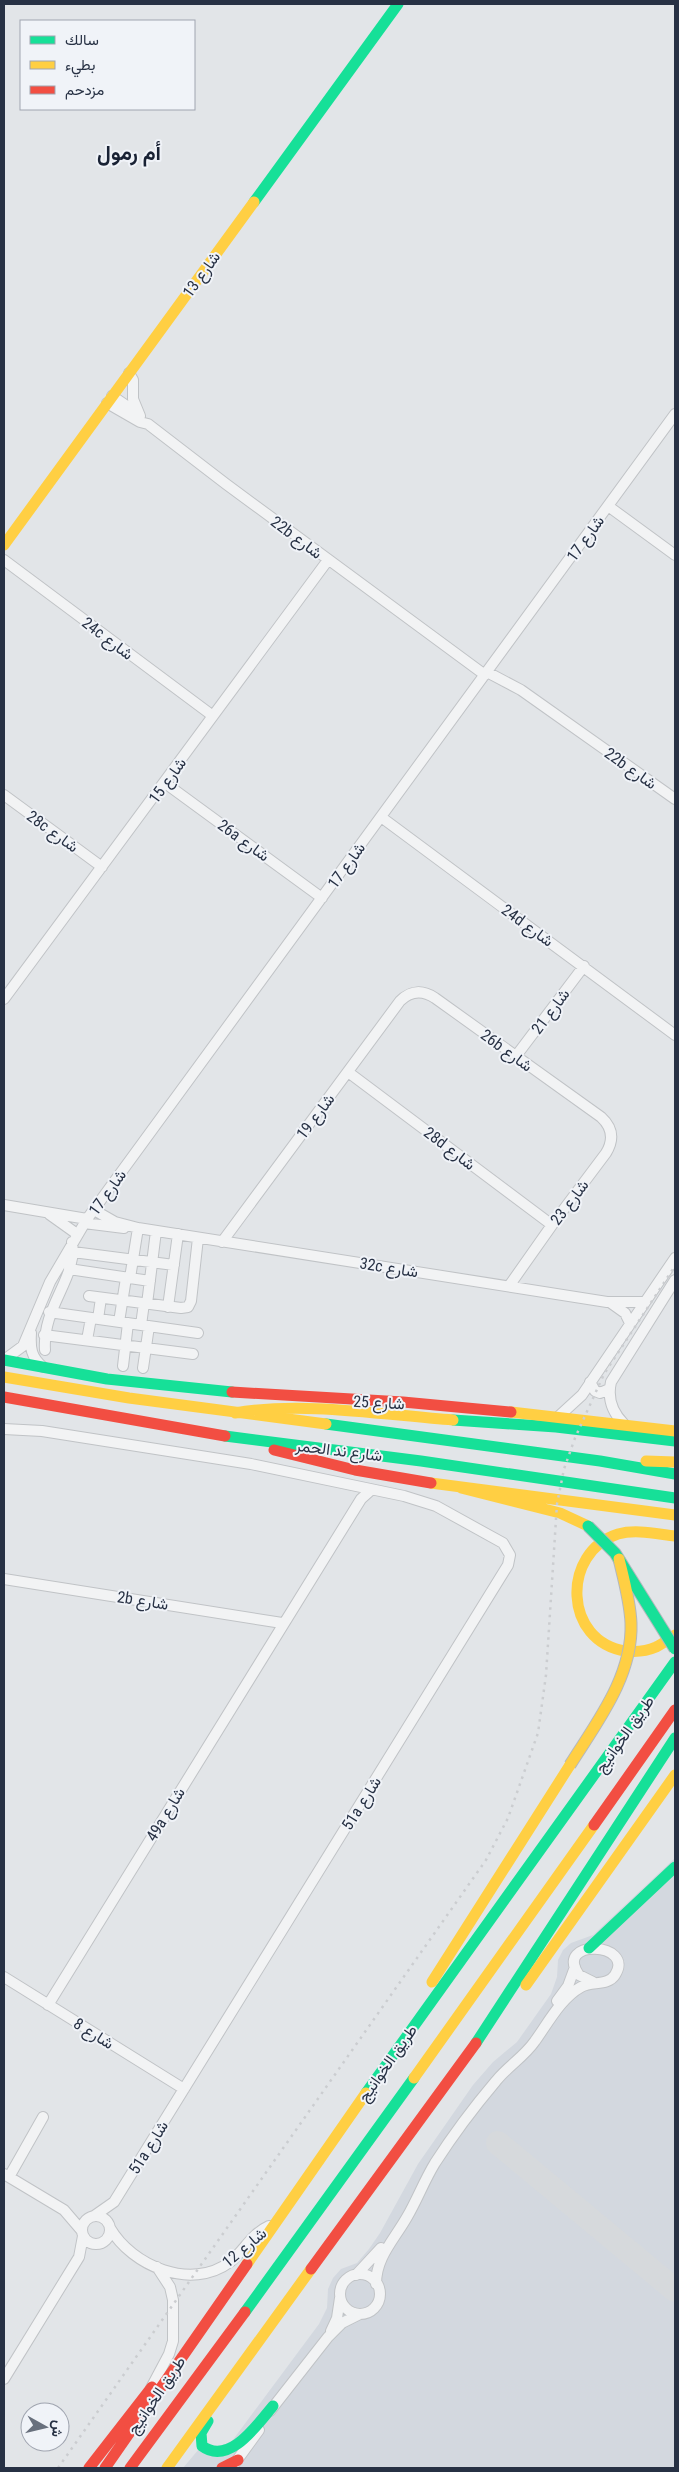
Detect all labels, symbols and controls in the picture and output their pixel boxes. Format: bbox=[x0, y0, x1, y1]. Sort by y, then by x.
legend bbox=[20, 20, 195, 110]
text: سالك bbox=[65, 31, 99, 49]
text: بطيء bbox=[65, 56, 95, 78]
text: مزدحم bbox=[65, 81, 104, 100]
district label: أم رمول bbox=[97, 140, 161, 167]
street label: شارع 13 bbox=[179, 248, 226, 302]
street label: 22b شارع bbox=[266, 512, 326, 565]
street label: شارع 17 bbox=[563, 512, 610, 566]
street label: 24c شارع bbox=[77, 613, 137, 665]
street label: 22b شارع bbox=[600, 744, 661, 795]
street label: شارع 15 bbox=[145, 754, 192, 808]
street label: 28c شارع bbox=[22, 806, 82, 858]
street label: 26a شارع bbox=[213, 815, 273, 867]
street label: شارع 17 bbox=[324, 839, 371, 893]
street label: 24d شارع bbox=[497, 900, 557, 952]
street label: شارع 21 bbox=[527, 985, 575, 1039]
street label: 26b شارع bbox=[476, 1025, 536, 1077]
street label: شارع 19 bbox=[292, 1090, 340, 1144]
street label: 28d شارع bbox=[419, 1123, 479, 1176]
street label: شارع 17 bbox=[85, 1166, 132, 1220]
street label: شارع 23 bbox=[546, 1176, 594, 1230]
street label: 32c شارع bbox=[358, 1253, 420, 1283]
street label: شارع 25 bbox=[353, 1392, 405, 1415]
street label: شارع ند الحمر bbox=[293, 1436, 383, 1467]
street label: 2b شارع bbox=[116, 1587, 170, 1616]
street label: طريق الخوانيج bbox=[591, 1692, 660, 1778]
street label: 51a شارع bbox=[338, 1773, 387, 1835]
street label: 49a شارع bbox=[142, 1784, 191, 1846]
street label: شارع 8 bbox=[69, 2014, 117, 2055]
street label: طريق الخوانيج bbox=[354, 2021, 423, 2107]
street label: 51a شارع bbox=[125, 2117, 174, 2179]
street label: شارع 12 bbox=[218, 2224, 271, 2273]
street label: طريق الخوانيج bbox=[123, 2353, 191, 2439]
north arrow bbox=[20, 2402, 70, 2452]
text: ش bbox=[48, 2419, 67, 2438]

